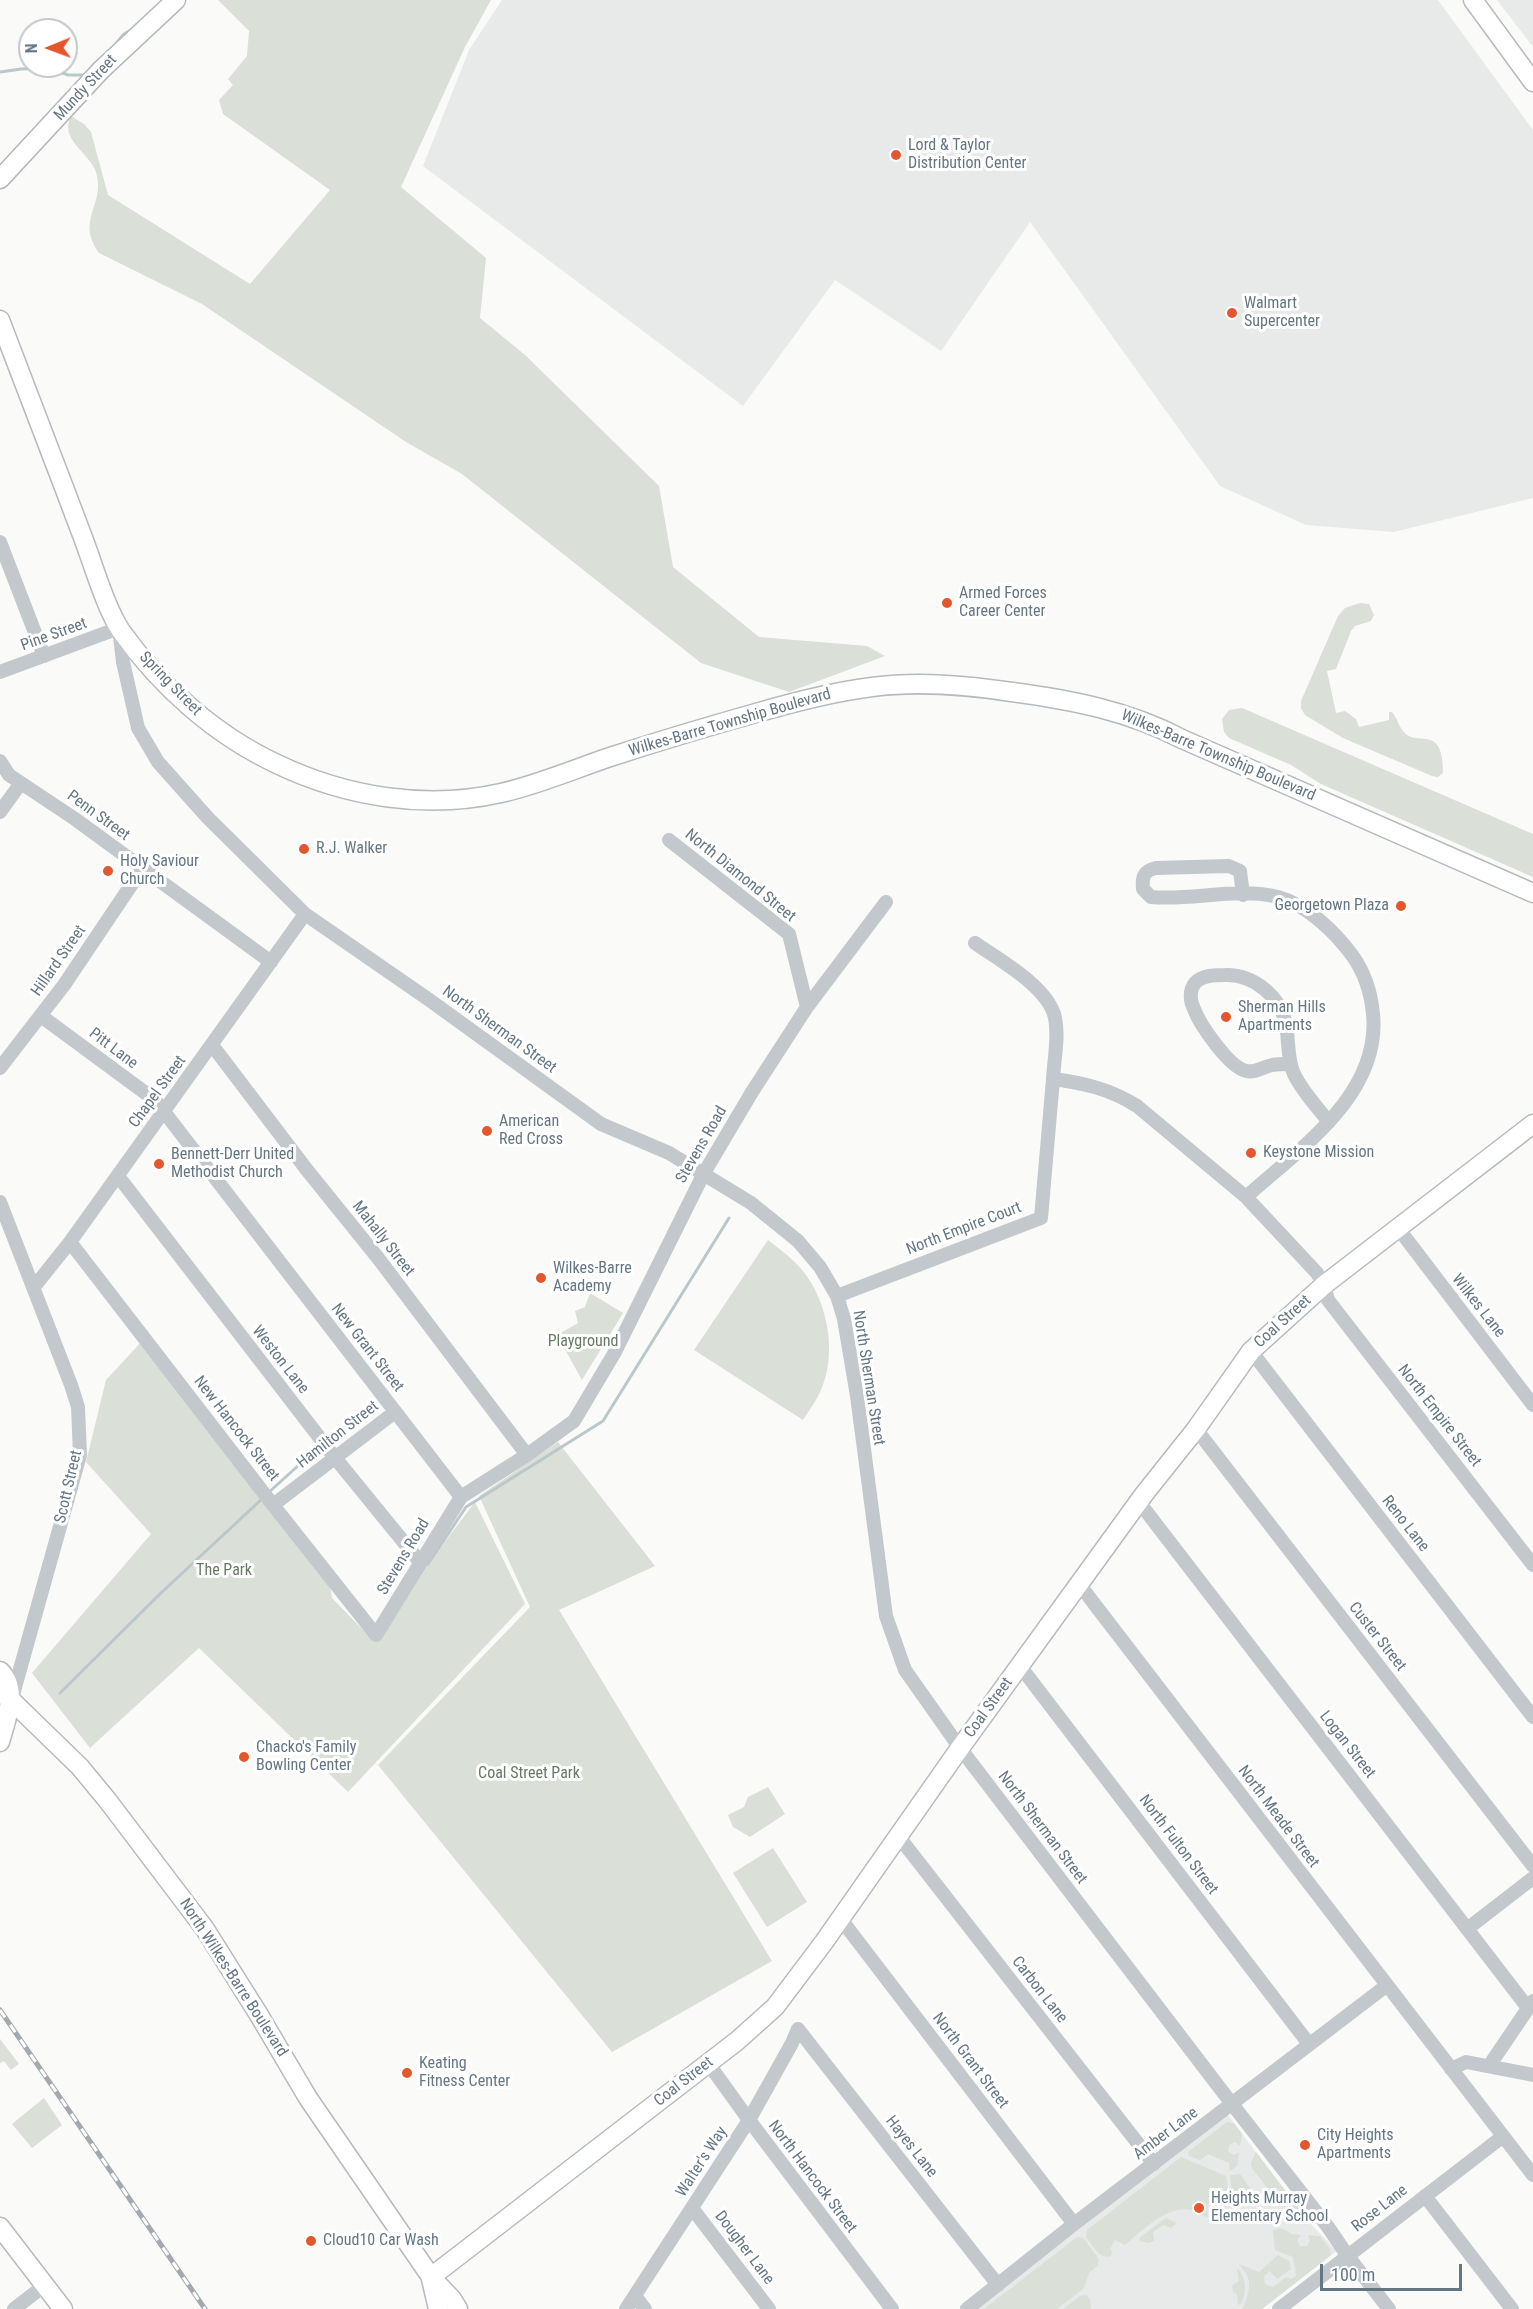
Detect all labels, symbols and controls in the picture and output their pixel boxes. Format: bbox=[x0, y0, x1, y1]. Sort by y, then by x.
north arrow bbox=[18, 18, 78, 78]
text: N bbox=[22, 43, 41, 53]
street label: Mundy Street bbox=[51, 51, 121, 125]
place label: Lord & Taylor Distribution Center bbox=[908, 136, 1026, 174]
marker: Lord & Taylor Distribution Center bbox=[889, 148, 903, 162]
place label: Walmart Supercenter bbox=[1244, 294, 1320, 332]
marker: Walmart Supercenter bbox=[1225, 306, 1239, 320]
place label: Armed Forces Career Center bbox=[959, 584, 1047, 622]
marker: Armed Forces Career Center bbox=[940, 596, 954, 610]
street label: Pine Street bbox=[18, 614, 90, 656]
street label: Spring Street bbox=[135, 648, 205, 720]
street label: Wilkes-Barre Township Boulevard bbox=[627, 685, 833, 761]
street label: Wilkes-Barre Township Boulevard bbox=[1118, 706, 1318, 806]
street label: Penn Street bbox=[63, 787, 133, 845]
street label: North Diamond Street bbox=[681, 826, 799, 926]
place label: R.J. Walker bbox=[316, 839, 387, 859]
marker: R.J. Walker bbox=[297, 842, 311, 856]
place label: Holy Saviour Church bbox=[120, 852, 199, 890]
marker: Holy Saviour Church bbox=[101, 864, 115, 878]
place label: Georgetown Plaza bbox=[1275, 896, 1389, 916]
marker: Georgetown Plaza bbox=[1394, 899, 1408, 913]
street label: Hillard Street bbox=[27, 922, 91, 1000]
street label: North Sherman Street bbox=[438, 982, 560, 1078]
place label: Sherman Hills Apartments bbox=[1238, 998, 1326, 1036]
marker: Sherman Hills Apartments bbox=[1219, 1010, 1233, 1024]
street label: Pitt Lane bbox=[85, 1024, 141, 1074]
street label: Chapel Street bbox=[125, 1052, 191, 1132]
street label: Stevens Road bbox=[672, 1103, 732, 1187]
place label: American Red Cross bbox=[499, 1112, 563, 1150]
marker: American Red Cross bbox=[480, 1124, 494, 1138]
place label: Keystone Mission bbox=[1263, 1143, 1374, 1163]
place label: Bennett-Derr United Methodist Church bbox=[171, 1145, 294, 1183]
marker: Keystone Mission bbox=[1244, 1146, 1258, 1160]
marker: Bennett-Derr United Methodist Church bbox=[152, 1157, 166, 1171]
street label: Mahally Street bbox=[348, 1198, 418, 1280]
street label: North Empire Court bbox=[904, 1198, 1024, 1260]
place label: Wilkes-Barre Academy bbox=[553, 1259, 632, 1297]
street label: Wilkes Lane bbox=[1447, 1270, 1509, 1342]
marker: Wilkes-Barre Academy bbox=[534, 1271, 548, 1285]
street label: Coal Street bbox=[1251, 1292, 1315, 1352]
street label: New Grant Street bbox=[327, 1300, 407, 1396]
street label: North Sherman Street bbox=[848, 1309, 888, 1447]
street label: Weston Lane bbox=[247, 1322, 313, 1398]
park label: Playground bbox=[548, 1332, 618, 1352]
street label: North Empire Street bbox=[1393, 1361, 1485, 1471]
street label: New Hancock Street bbox=[189, 1373, 283, 1485]
street label: Hamilton Street bbox=[293, 1397, 383, 1473]
street label: Scott Street bbox=[51, 1449, 87, 1525]
street label: Reno Lane bbox=[1377, 1492, 1433, 1556]
street label: Stevens Road bbox=[374, 1515, 434, 1599]
park label: The Park bbox=[196, 1561, 252, 1581]
street label: Custer Street bbox=[1344, 1599, 1410, 1675]
street label: Coal Street bbox=[961, 1674, 1017, 1742]
street label: Logan Street bbox=[1315, 1708, 1379, 1782]
place label: Chacko's Family Bowling Center bbox=[256, 1738, 356, 1776]
marker: Chacko's Family Bowling Center bbox=[237, 1750, 251, 1764]
street label: North Meade Street bbox=[1233, 1762, 1323, 1872]
park label: Coal Street Park bbox=[478, 1764, 580, 1784]
street label: North Sherman Street bbox=[993, 1768, 1091, 1888]
street label: North Fulton Street bbox=[1134, 1791, 1222, 1899]
street label: North Wilkes-Barre Boulevard bbox=[175, 1895, 291, 2061]
street label: Carbon Lane bbox=[1007, 1953, 1071, 2027]
street label: North Grant Street bbox=[928, 2009, 1012, 2113]
street label: Coal Street bbox=[651, 2053, 717, 2111]
place label: Keating Fitness Center bbox=[419, 2054, 510, 2092]
marker: Keating Fitness Center bbox=[400, 2066, 414, 2080]
street label: Amber Lane bbox=[1130, 2104, 1202, 2164]
street label: Hayes Lane bbox=[881, 2112, 941, 2182]
street label: North Hancock Street bbox=[763, 2117, 861, 2237]
street label: Walter's Way bbox=[672, 2123, 732, 2201]
place label: City Heights Apartments bbox=[1317, 2126, 1394, 2164]
marker: City Heights Apartments bbox=[1298, 2138, 1312, 2152]
street label: Rose Lane bbox=[1348, 2181, 1412, 2237]
place label: Heights Murray Elementary School bbox=[1211, 2189, 1328, 2227]
marker: Heights Murray Elementary School bbox=[1192, 2201, 1206, 2215]
street label: Dougher Lane bbox=[710, 2207, 778, 2289]
place label: Cloud10 Car Wash bbox=[323, 2231, 439, 2251]
marker: Cloud10 Car Wash bbox=[304, 2234, 318, 2248]
scale bar bbox=[1323, 2252, 1466, 2290]
text: 100 m bbox=[1331, 2264, 1375, 2285]

